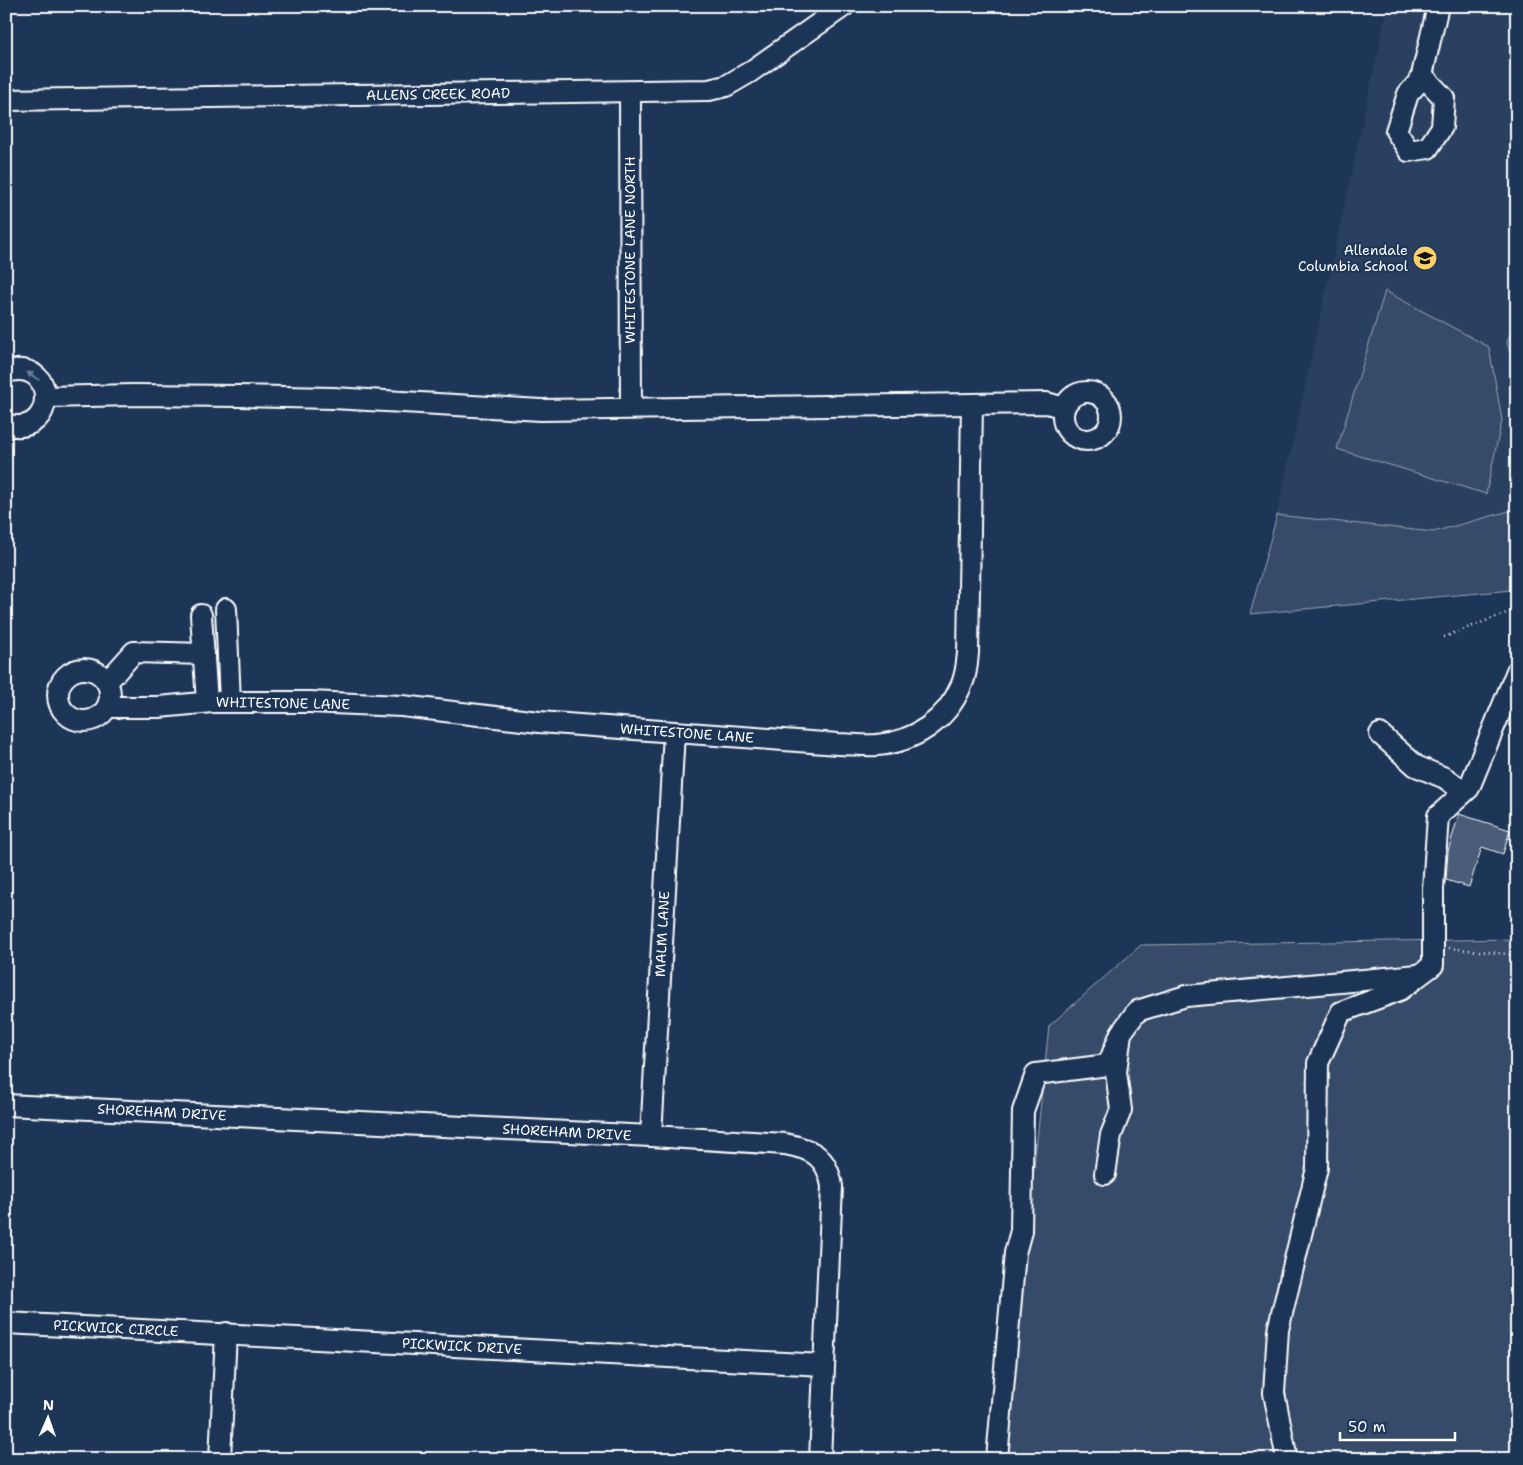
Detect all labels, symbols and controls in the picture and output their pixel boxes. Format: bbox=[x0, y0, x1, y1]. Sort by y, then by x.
street label: ALLENS CREEK ROAD bbox=[366, 84, 510, 104]
street label: WHITESTONE LANE NORTH bbox=[621, 156, 639, 344]
place label: Allendale Columbia School bbox=[1298, 241, 1409, 275]
school or university icon: Allendale Columbia School bbox=[1412, 245, 1438, 271]
one-way arrow bbox=[26, 371, 40, 381]
street label: WHITESTONE LANE bbox=[216, 693, 350, 713]
street label: WHITESTONE LANE bbox=[619, 719, 755, 747]
street label: MALM LANE bbox=[651, 890, 673, 977]
street label: SHOREHAM DRIVE bbox=[97, 1100, 227, 1124]
street label: SHOREHAM DRIVE bbox=[502, 1120, 632, 1144]
street label: PICKWICK CIRCLE bbox=[53, 1316, 179, 1340]
street label: PICKWICK DRIVE bbox=[401, 1334, 523, 1358]
north arrow bbox=[22, 1392, 72, 1442]
text: N bbox=[43, 1396, 54, 1414]
scale bar bbox=[1340, 1410, 1456, 1442]
text: 50 m bbox=[1348, 1417, 1386, 1437]

